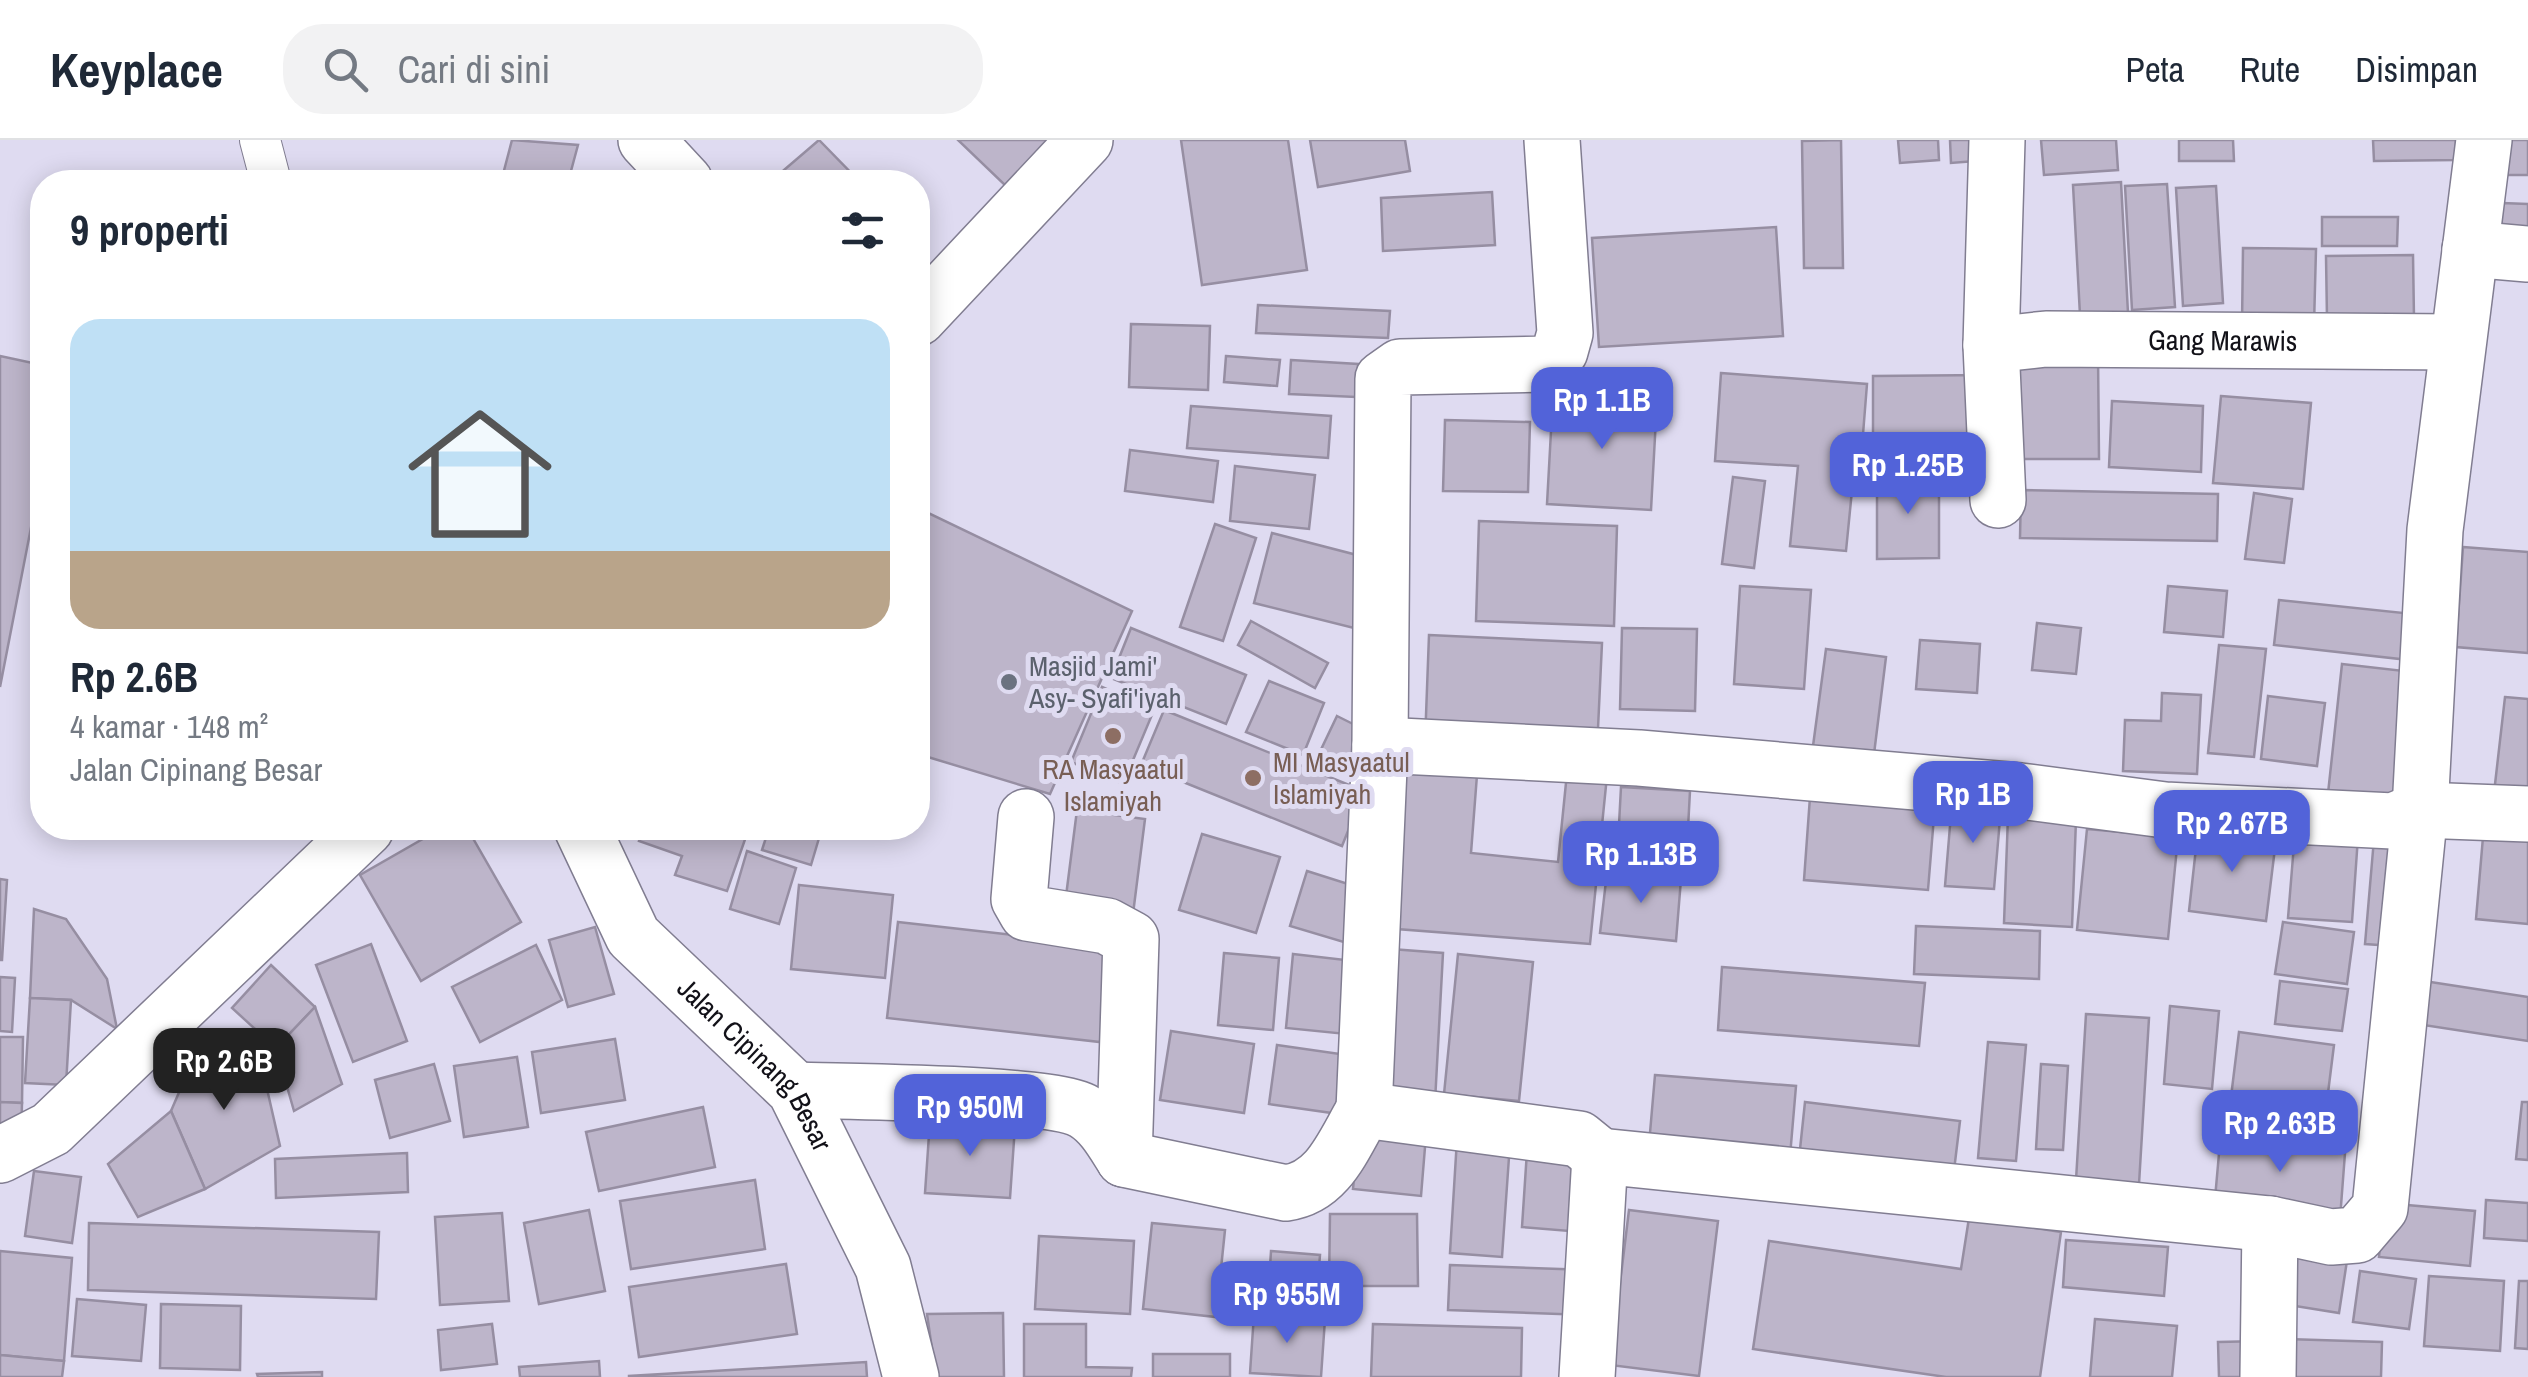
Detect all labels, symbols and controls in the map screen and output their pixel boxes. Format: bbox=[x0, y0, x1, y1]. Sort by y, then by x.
search box bbox=[283, 24, 983, 114]
text: Keyplace bbox=[50, 37, 223, 102]
icon: search bbox=[318, 42, 373, 97]
text: Cari di sini bbox=[398, 44, 550, 95]
text: Peta bbox=[2126, 46, 2185, 93]
text: Rute bbox=[2240, 46, 2300, 93]
text: Disimpan bbox=[2355, 46, 2478, 93]
text: 9 properti bbox=[70, 202, 229, 258]
icon: filters bbox=[835, 203, 890, 258]
street label: Gang Marawis bbox=[2148, 321, 2298, 360]
pin: Rp 1.1B bbox=[1510, 367, 1694, 452]
text: Rp 1.1B bbox=[1553, 378, 1651, 421]
icon: home bbox=[390, 384, 570, 564]
pin: Rp 1.25B bbox=[1805, 432, 2011, 517]
text: Rp 1.25B bbox=[1852, 443, 1964, 486]
place label: Masjid Jami' Asy- Syafi'iyah bbox=[1028, 647, 1181, 717]
text: Rp 2.6B bbox=[70, 649, 198, 705]
marker: Masjid Jami' Asy- Syafi'iyah bbox=[998, 671, 1020, 693]
text: 4 kamar · 148 m² bbox=[70, 705, 268, 748]
marker: RA Masyaatul Islamiyah bbox=[1102, 725, 1124, 747]
place label: MI Masyaatul Islamiyah bbox=[1273, 743, 1410, 813]
text: Jalan Cipinang Besar bbox=[70, 748, 322, 791]
place label: RA Masyaatul Islamiyah bbox=[1042, 750, 1184, 820]
pin: Rp 1B bbox=[1903, 761, 2043, 846]
marker: MI Masyaatul Islamiyah bbox=[1242, 767, 1264, 789]
text: Rp 1B bbox=[1935, 772, 2011, 815]
pin: Rp 2.67B bbox=[2129, 790, 2335, 875]
text: Rp 2.67B bbox=[2176, 801, 2288, 844]
pin: Rp 1.13B bbox=[1538, 821, 1744, 906]
text: Rp 1.13B bbox=[1585, 832, 1697, 875]
street label: Jalan Cipinang Besar bbox=[669, 969, 841, 1157]
pin: Rp 2.6B bbox=[132, 1028, 316, 1113]
text: Rp 2.6B bbox=[175, 1039, 273, 1082]
pin: Rp 950M bbox=[878, 1074, 1062, 1159]
text: Rp 950M bbox=[916, 1085, 1024, 1128]
pin: Rp 2.63B bbox=[2177, 1090, 2383, 1175]
text: Rp 2.63B bbox=[2224, 1101, 2336, 1144]
pin: Rp 955M bbox=[1195, 1261, 1379, 1346]
text: Rp 955M bbox=[1233, 1272, 1341, 1315]

